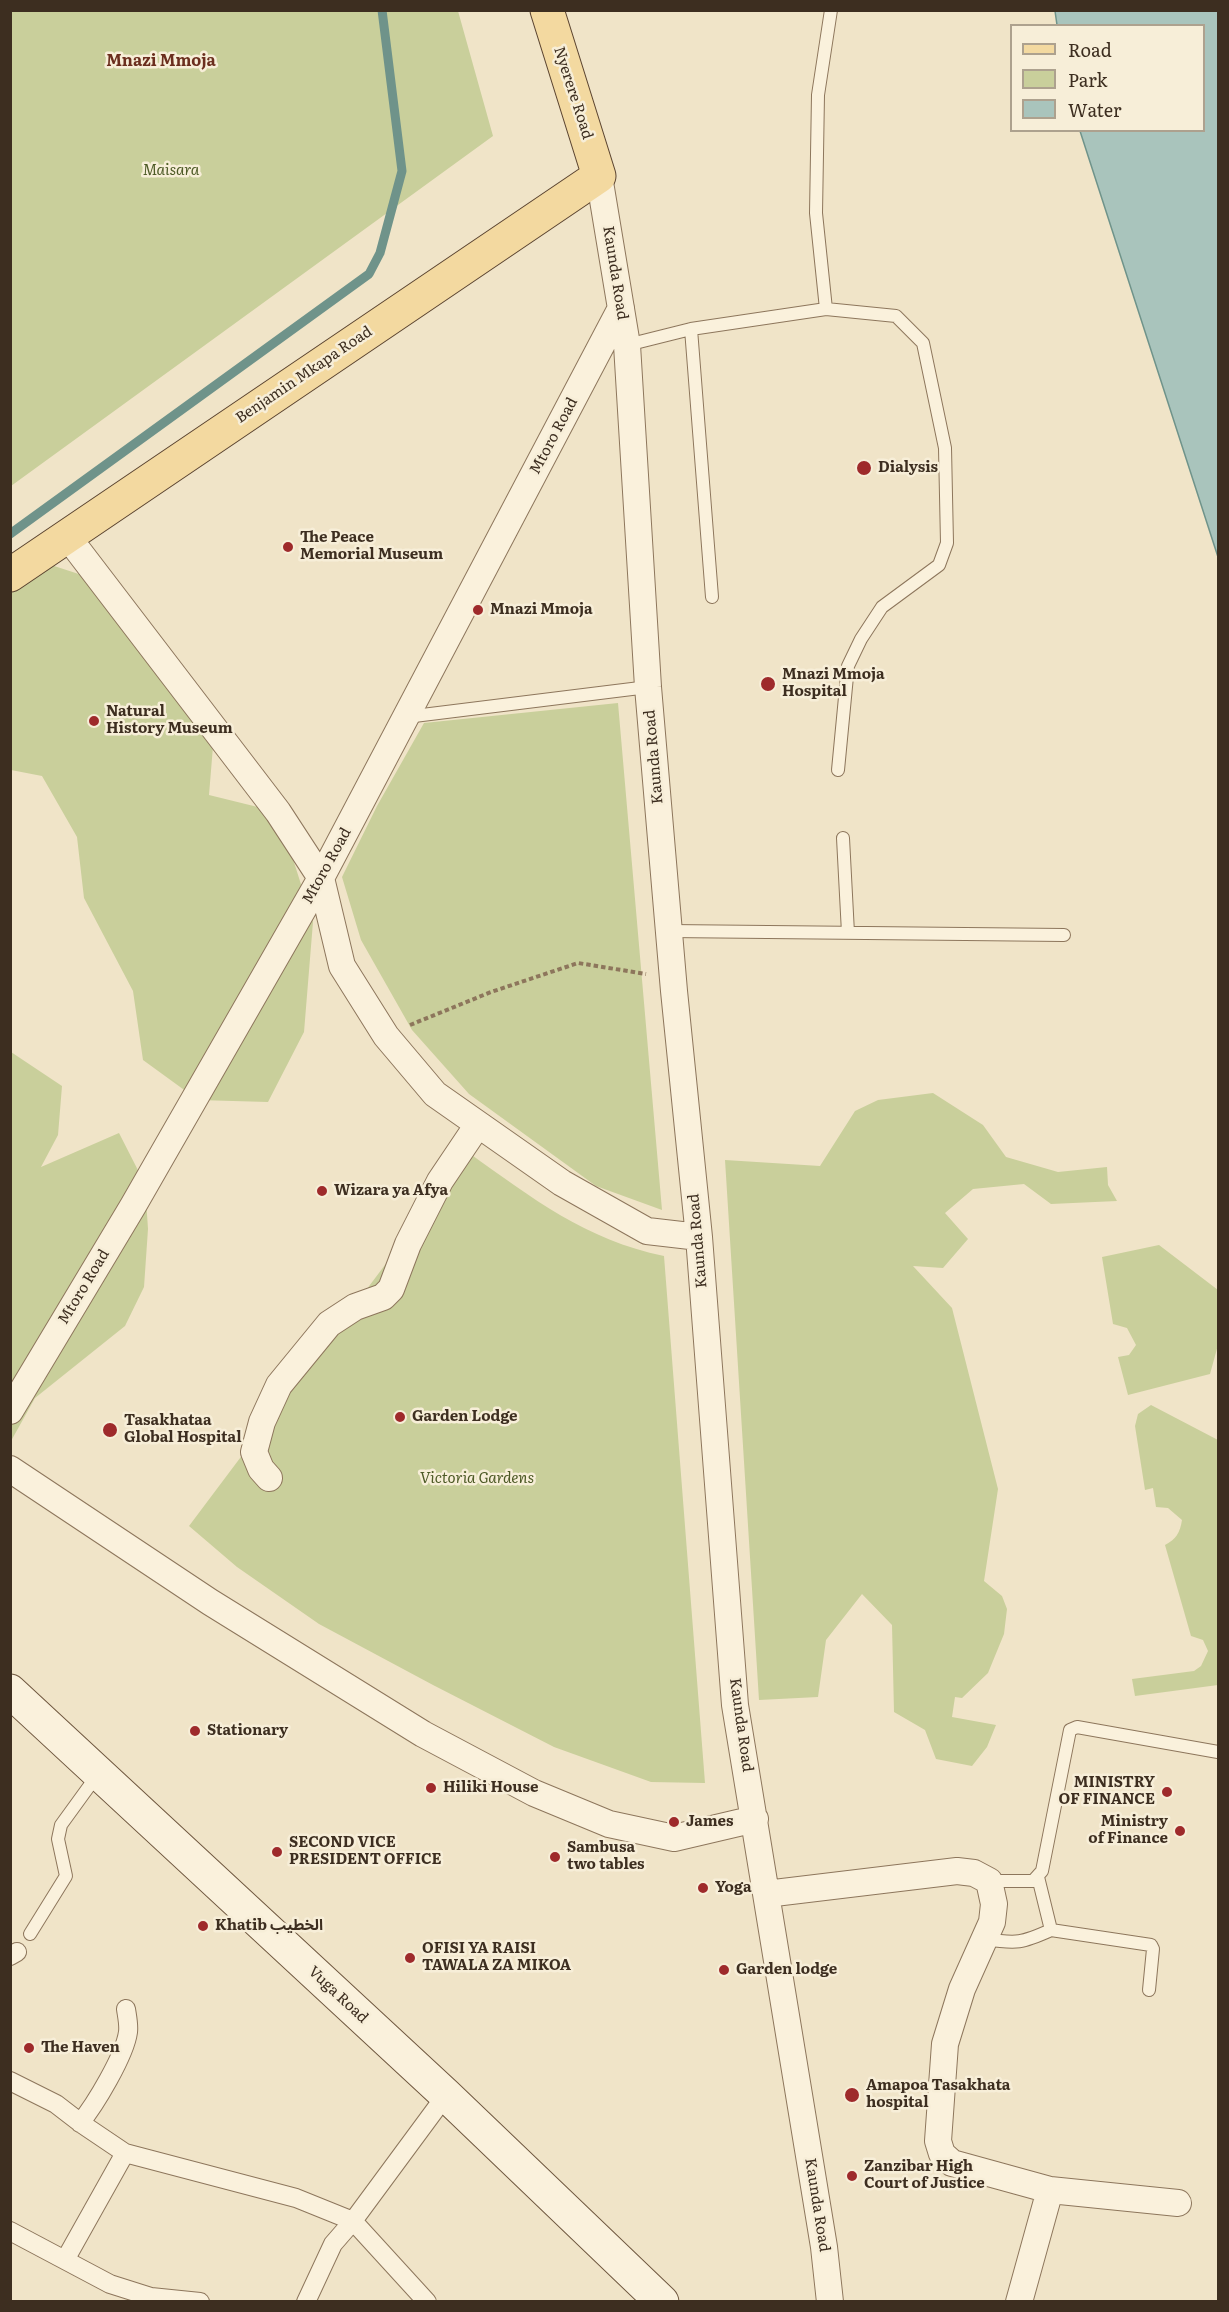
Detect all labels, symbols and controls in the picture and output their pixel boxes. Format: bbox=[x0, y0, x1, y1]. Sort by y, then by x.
legend bbox=[1010, 24, 1205, 132]
text: Road bbox=[1068, 36, 1112, 63]
street label: Nyerere Road bbox=[550, 44, 596, 142]
district label: Mnazi Mmoja bbox=[106, 51, 216, 71]
text: Park bbox=[1068, 66, 1107, 93]
text: Water bbox=[1068, 96, 1121, 123]
park label: Maisara bbox=[143, 162, 199, 180]
street label: Kaunda Road bbox=[599, 225, 631, 321]
street label: Benjamin Mkapa Road bbox=[232, 323, 376, 427]
street label: Mtoro Road bbox=[526, 395, 582, 477]
marker: Dialysis bbox=[855, 459, 873, 477]
place label: Dialysis bbox=[878, 459, 938, 477]
place label: The Peace Memorial Museum bbox=[300, 529, 443, 564]
marker: The Peace Memorial Museum bbox=[281, 540, 295, 554]
place label: Mnazi Mmoja bbox=[490, 601, 593, 619]
marker: Mnazi Mmoja bbox=[471, 603, 485, 617]
place label: Mnazi Mmoja Hospital bbox=[782, 666, 885, 701]
marker: Mnazi Mmoja Hospital bbox=[759, 675, 777, 693]
place label: Natural History Museum bbox=[106, 703, 233, 738]
street label: Kaunda Road bbox=[641, 709, 667, 805]
marker: Natural History Museum bbox=[87, 714, 101, 728]
street label: Mtoro Road bbox=[299, 825, 355, 907]
place label: Wizara ya Afya bbox=[334, 1182, 448, 1200]
marker: Wizara ya Afya bbox=[315, 1184, 329, 1198]
street label: Kaunda Road bbox=[685, 1193, 711, 1289]
street label: Mtoro Road bbox=[55, 1246, 113, 1328]
place label: Garden Lodge bbox=[412, 1408, 518, 1426]
marker: Garden Lodge bbox=[393, 1410, 407, 1424]
place label: Tasakhataa Global Hospital bbox=[124, 1412, 242, 1447]
marker: Tasakhataa Global Hospital bbox=[101, 1421, 119, 1439]
park label: Victoria Gardens bbox=[420, 1470, 534, 1488]
street label: Kaunda Road bbox=[725, 1677, 757, 1773]
place label: Stationary bbox=[207, 1722, 288, 1740]
marker: Stationary bbox=[188, 1724, 202, 1738]
place label: MINISTRY OF FINANCE bbox=[1059, 1774, 1155, 1809]
place label: Hiliki House bbox=[443, 1779, 538, 1797]
marker: Hiliki House bbox=[424, 1781, 438, 1795]
marker: MINISTRY OF FINANCE bbox=[1160, 1785, 1174, 1799]
place label: James bbox=[686, 1813, 733, 1831]
place label: Ministry of Finance bbox=[1088, 1813, 1168, 1848]
marker: James bbox=[667, 1815, 681, 1829]
marker: Ministry of Finance bbox=[1173, 1824, 1187, 1838]
place label: SECOND VICE PRESIDENT OFFICE bbox=[289, 1834, 442, 1869]
place label: Sambusa two tables bbox=[567, 1839, 645, 1874]
marker: SECOND VICE PRESIDENT OFFICE bbox=[270, 1845, 284, 1859]
marker: Sambusa two tables bbox=[548, 1850, 562, 1864]
place label: Yoga bbox=[715, 1879, 752, 1897]
marker: Yoga bbox=[696, 1881, 710, 1895]
place label: Khatib الخطيب bbox=[215, 1917, 323, 1935]
marker: Khatib الخطيب bbox=[196, 1919, 210, 1933]
place label: OFISI YA RAISI TAWALA ZA MIKOA bbox=[422, 1940, 571, 1975]
marker: OFISI YA RAISI TAWALA ZA MIKOA bbox=[403, 1951, 417, 1965]
place label: Garden lodge bbox=[736, 1961, 837, 1979]
street label: Vuga Road bbox=[304, 1963, 372, 2027]
marker: Garden lodge bbox=[717, 1963, 731, 1977]
place label: The Haven bbox=[41, 2039, 120, 2057]
marker: The Haven bbox=[22, 2041, 36, 2055]
place label: Amapoa Tasakhata hospital bbox=[866, 2077, 1011, 2112]
marker: Amapoa Tasakhata hospital bbox=[843, 2086, 861, 2104]
street label: Kaunda Road bbox=[801, 2157, 833, 2253]
place label: Zanzibar High Court of Justice bbox=[864, 2158, 985, 2193]
marker: Zanzibar High Court of Justice bbox=[845, 2169, 859, 2183]

